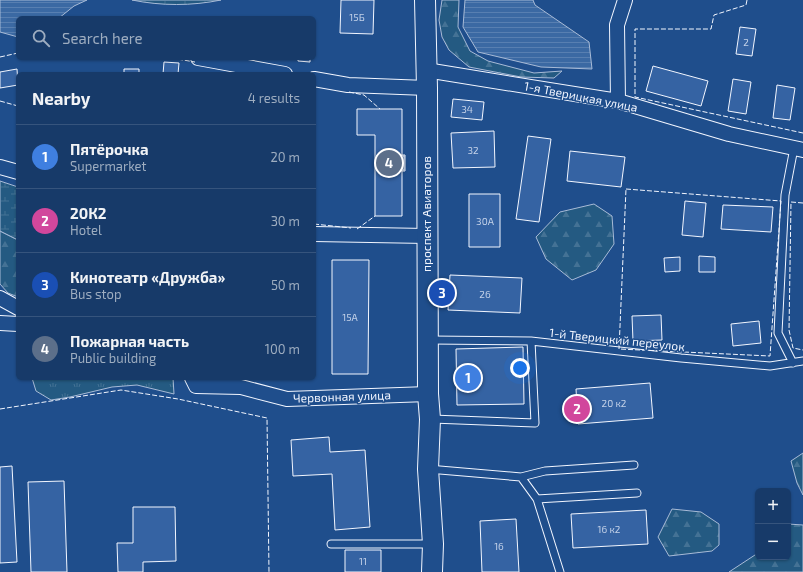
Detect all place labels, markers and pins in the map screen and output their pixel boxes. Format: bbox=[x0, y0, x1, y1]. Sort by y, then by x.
pin: 4 bbox=[376, 148, 402, 178]
pin: 3 bbox=[429, 278, 455, 308]
pin: 1 bbox=[455, 363, 481, 393]
pin: 2 bbox=[564, 394, 590, 424]

